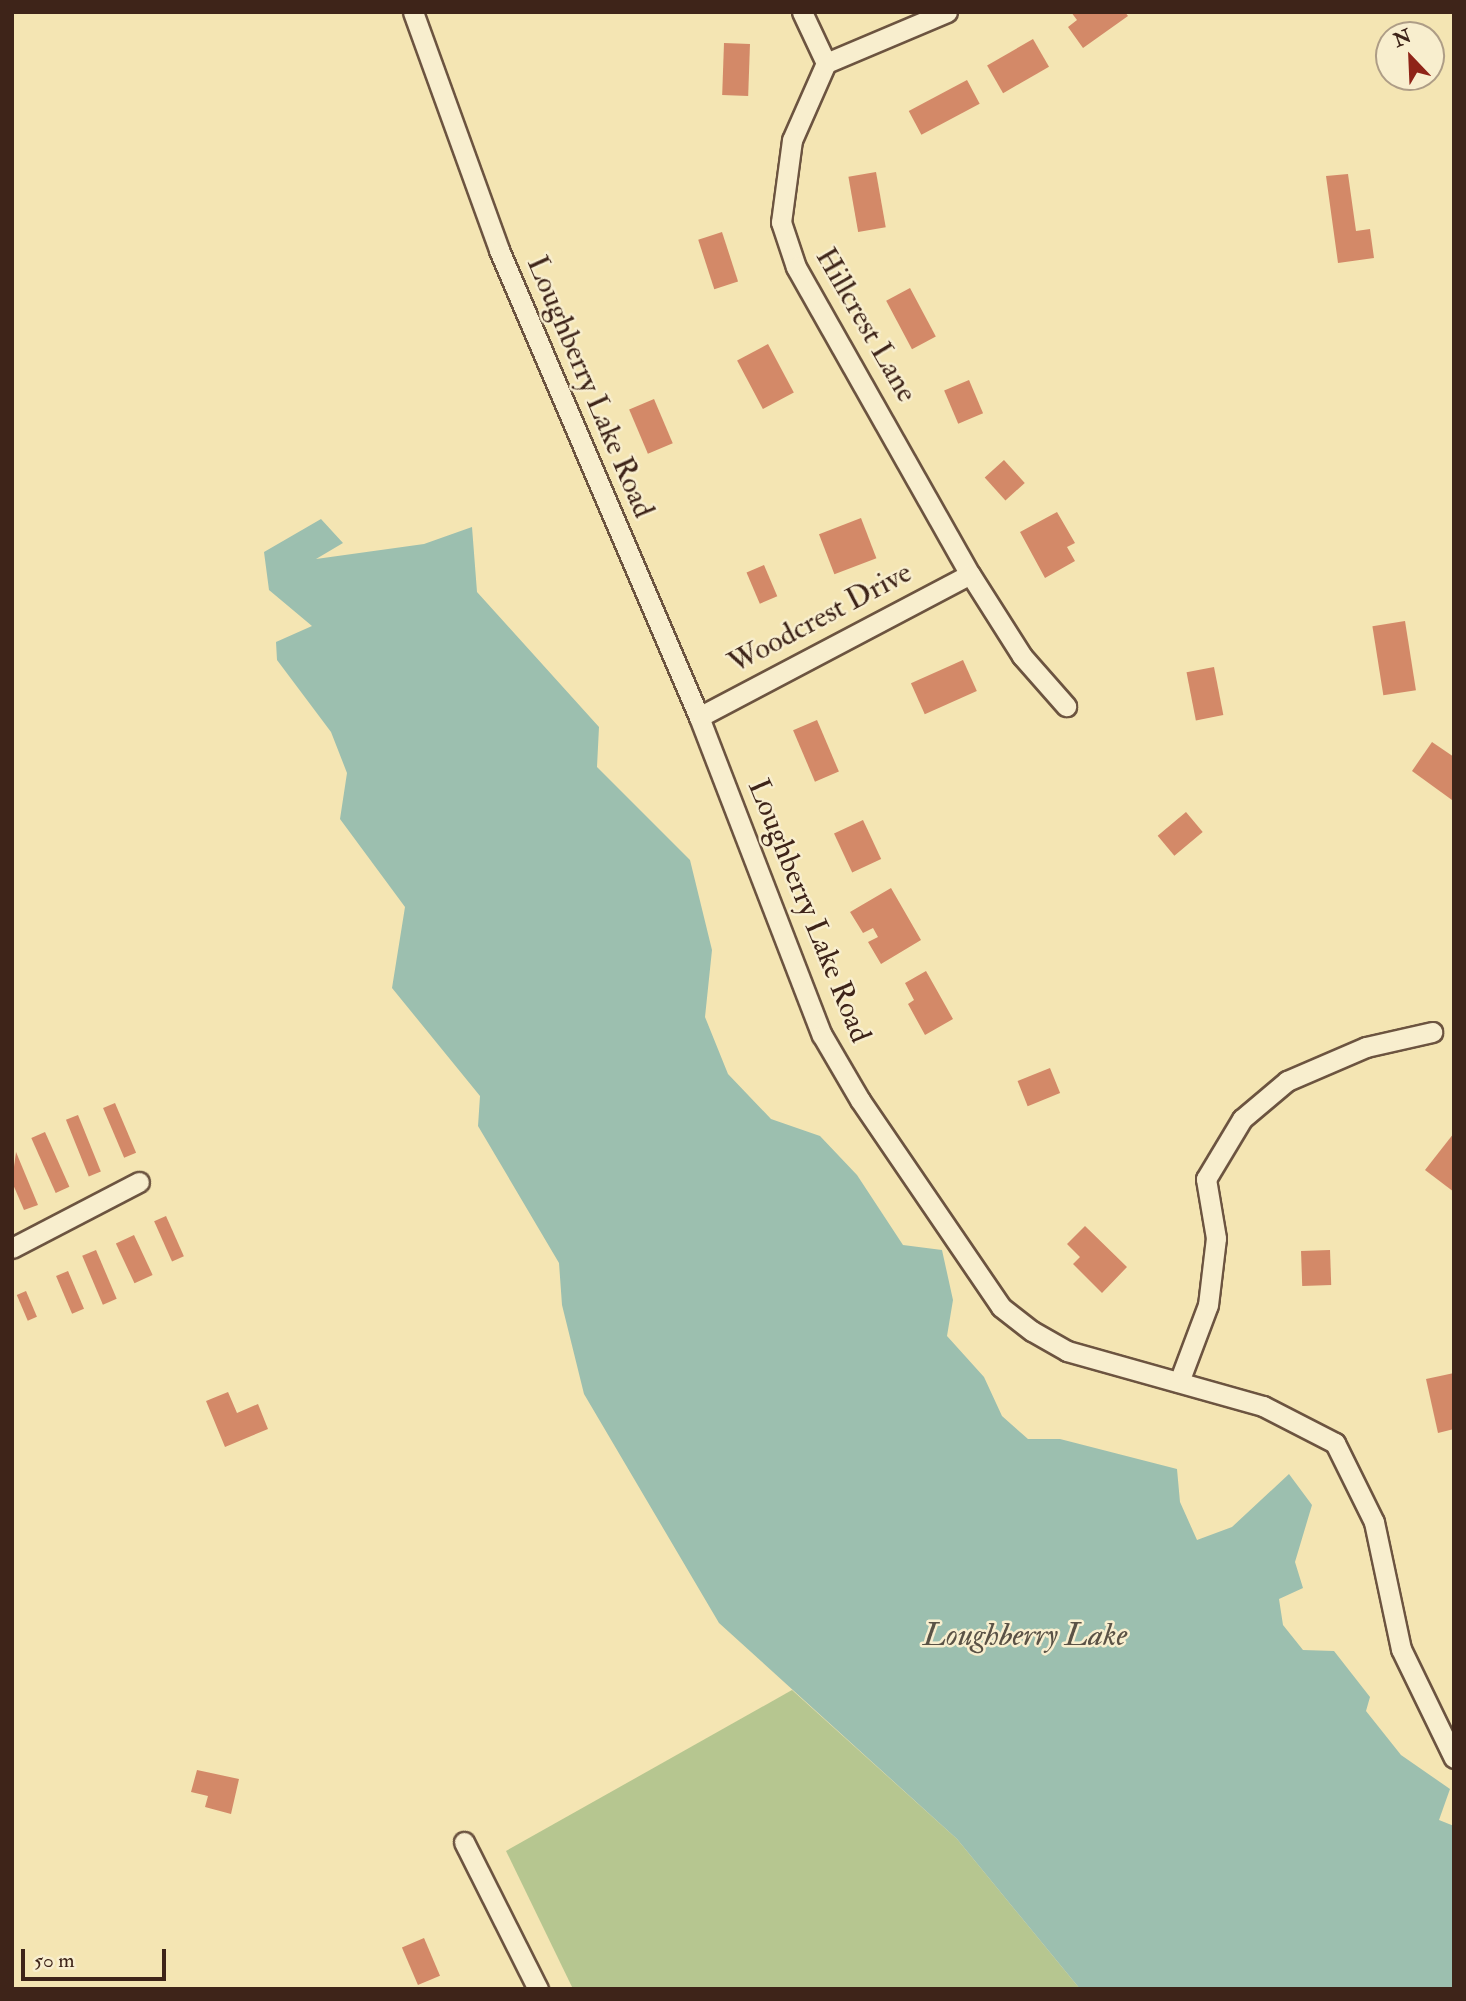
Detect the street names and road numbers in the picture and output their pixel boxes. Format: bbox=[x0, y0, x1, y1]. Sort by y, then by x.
street label: Hillcrest Lane bbox=[807, 242, 925, 408]
street label: Loughberry Lake Road bbox=[519, 251, 661, 523]
street label: Woodcrest Drive bbox=[722, 555, 918, 681]
street label: Loughberry Lake Road bbox=[740, 774, 878, 1048]

